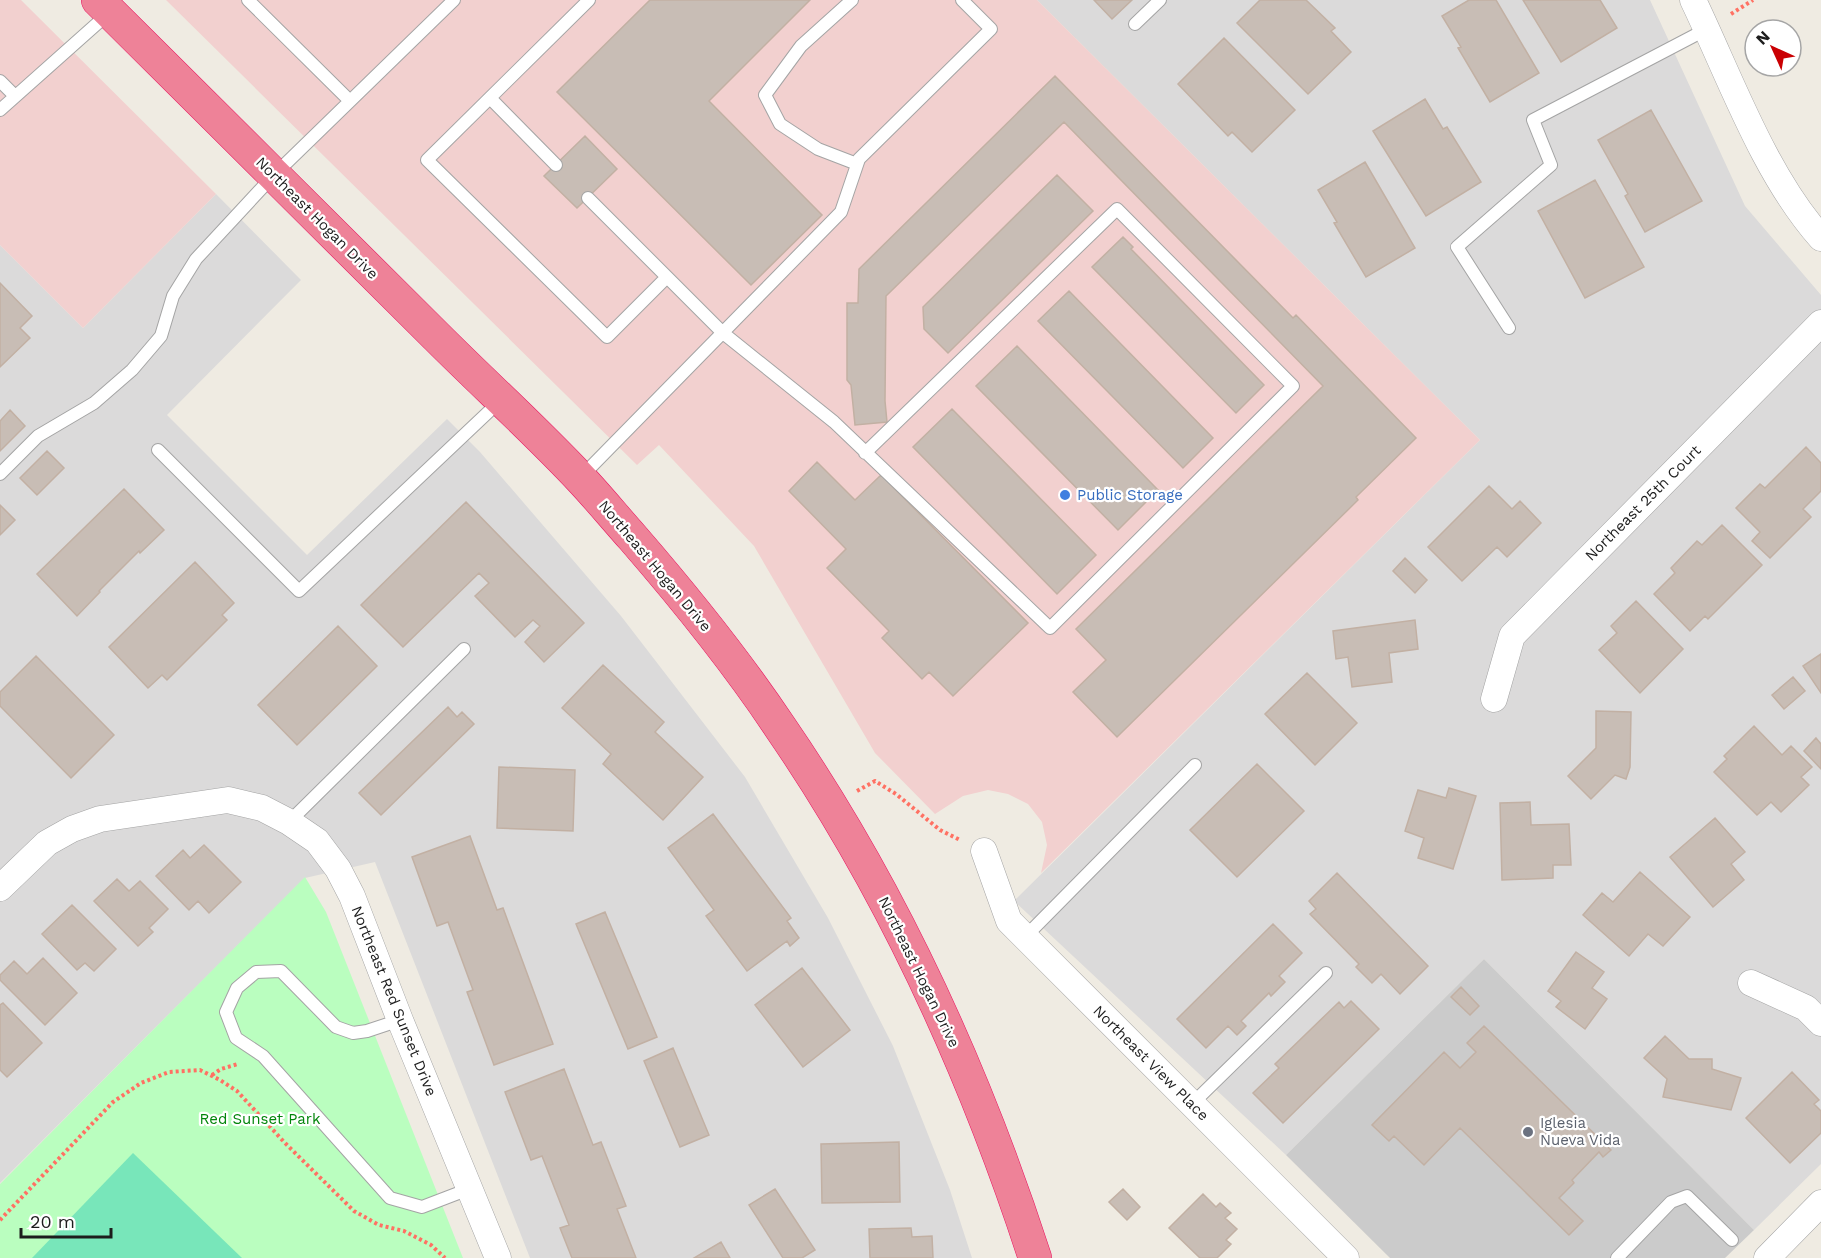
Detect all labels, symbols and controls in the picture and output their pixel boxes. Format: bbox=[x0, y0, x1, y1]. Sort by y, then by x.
north arrow bbox=[1743, 18, 1803, 78]
text: N bbox=[1752, 27, 1774, 49]
street label: Northeast Hogan Drive bbox=[252, 153, 382, 283]
street label: Northeast 25th Court bbox=[1581, 441, 1705, 565]
place label: Public Storage bbox=[1077, 486, 1183, 504]
marker: Public Storage bbox=[1058, 488, 1072, 502]
street label: Northeast Hogan Drive bbox=[595, 497, 715, 635]
street label: Northeast Hogan Drive bbox=[875, 894, 963, 1050]
street label: Northeast Red Sunset Drive bbox=[348, 903, 440, 1099]
street label: Northeast View Place bbox=[1090, 1002, 1212, 1124]
park label: Red Sunset Park bbox=[200, 1110, 321, 1128]
place label: Iglesia Nueva Vida bbox=[1540, 1114, 1621, 1149]
marker: Iglesia Nueva Vida bbox=[1521, 1125, 1535, 1139]
scale bar bbox=[21, 1201, 111, 1239]
text: 20 m bbox=[30, 1211, 75, 1232]

